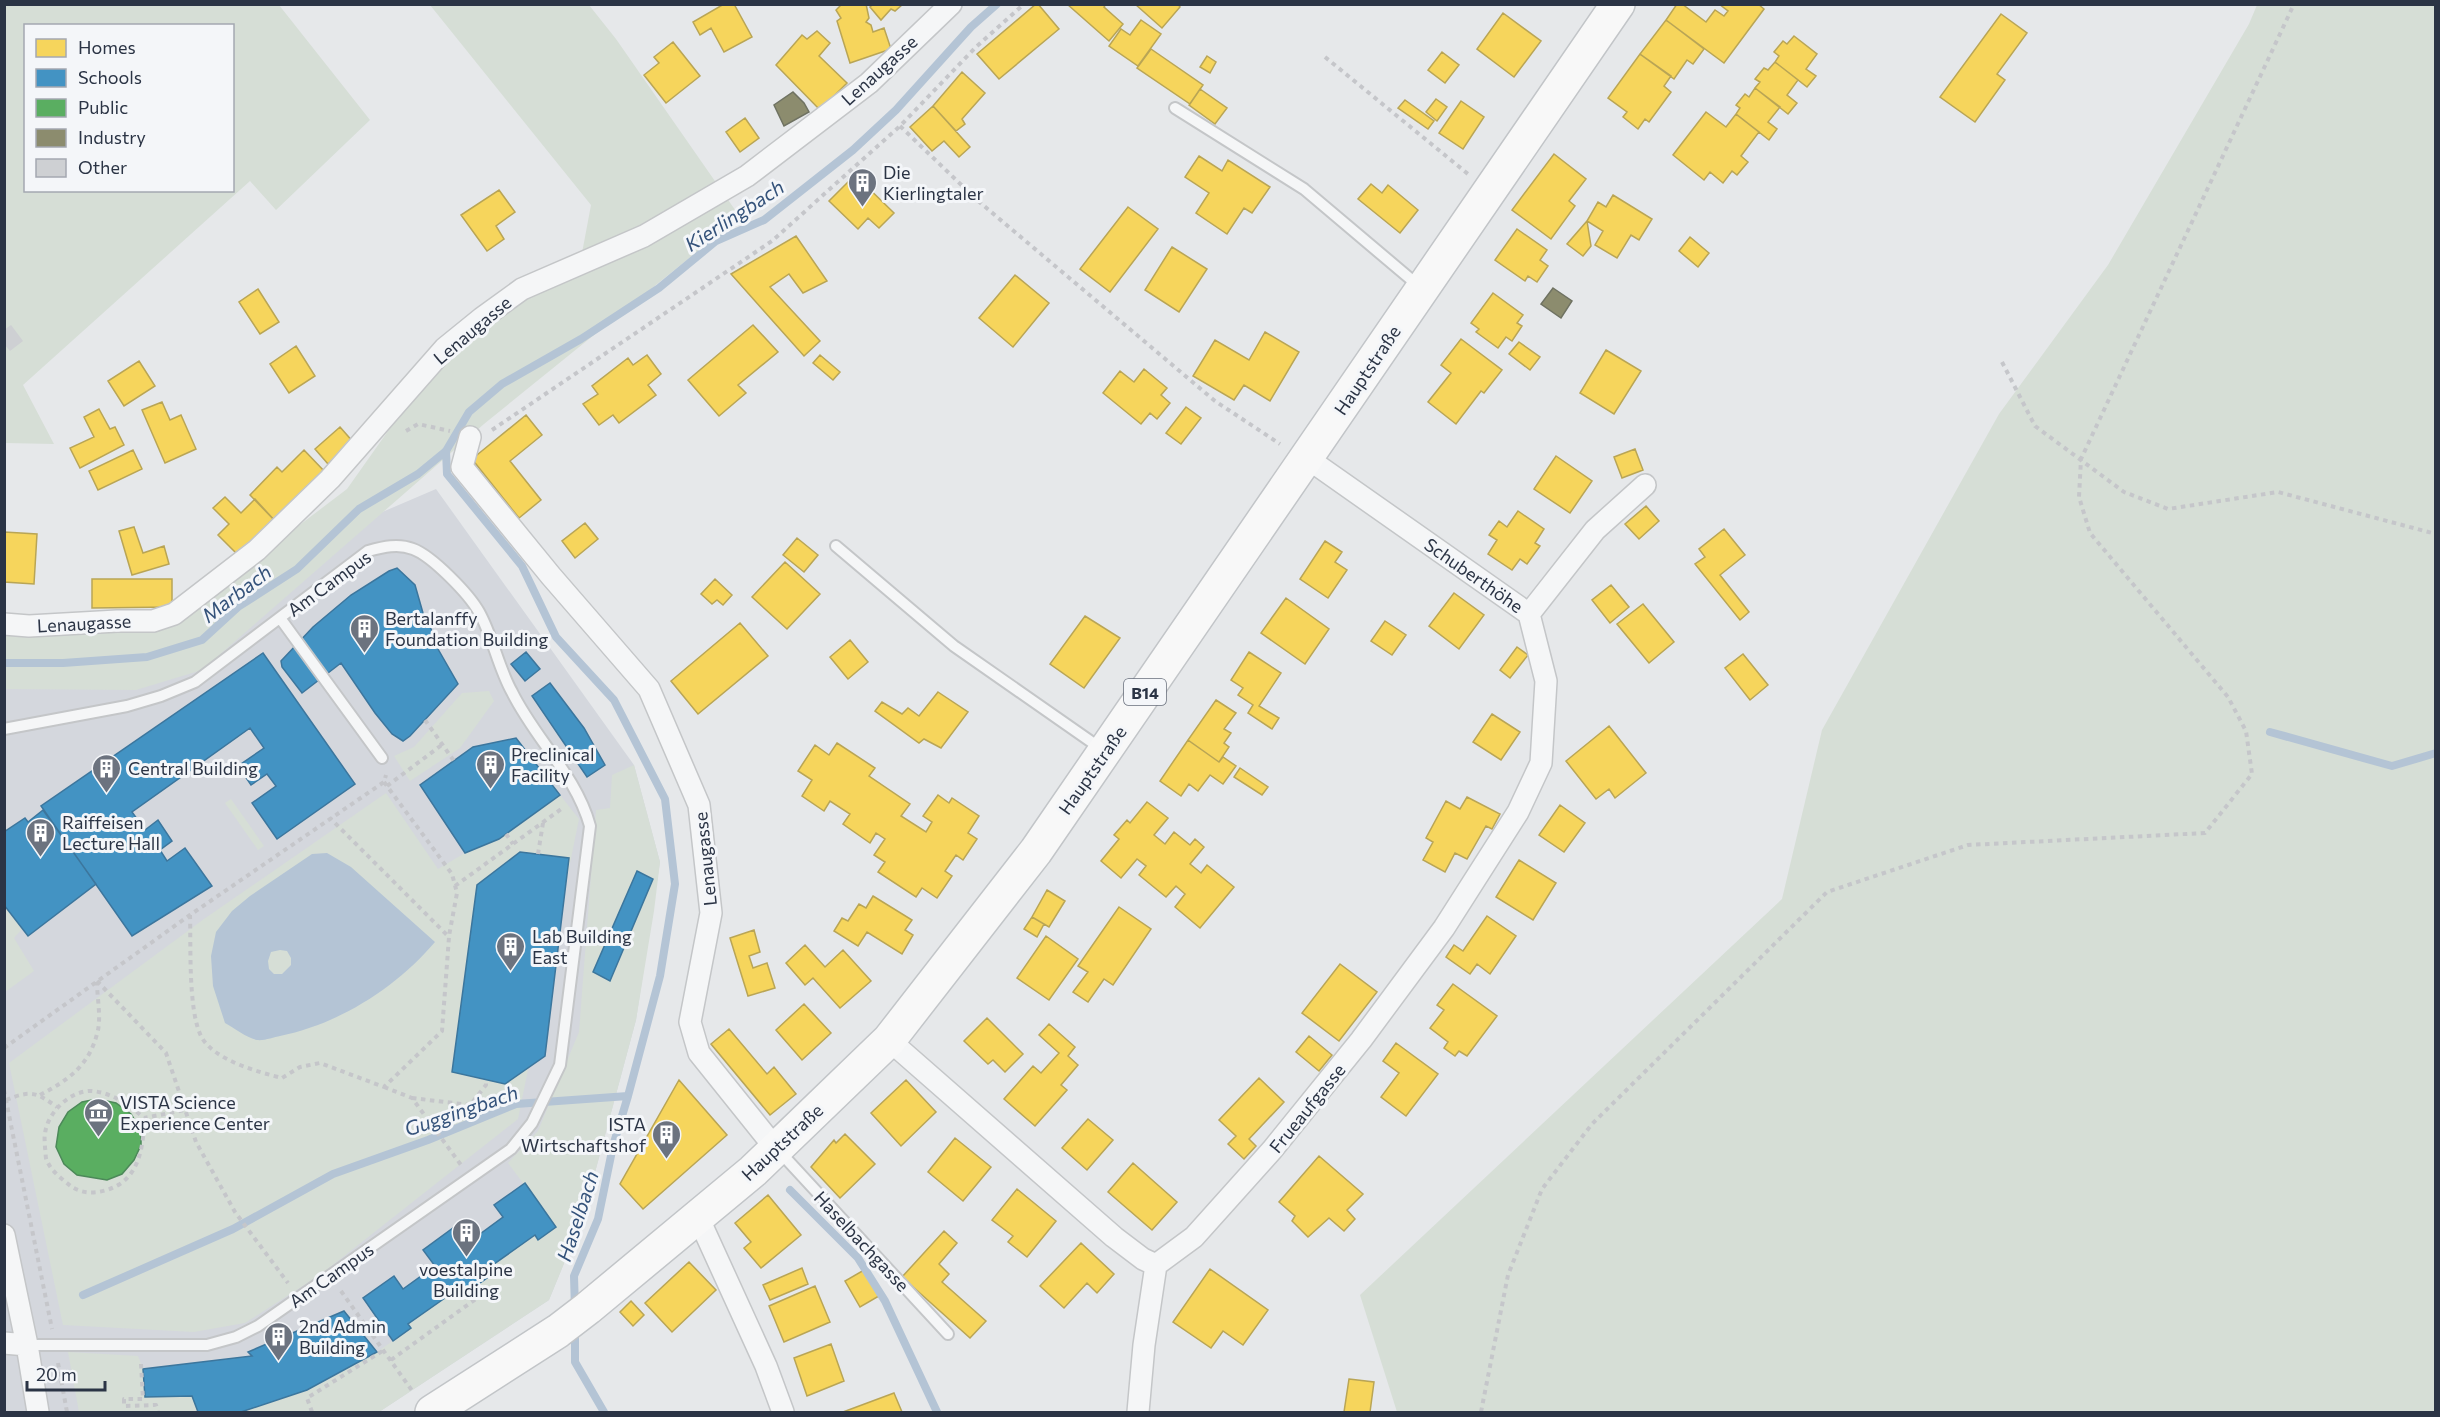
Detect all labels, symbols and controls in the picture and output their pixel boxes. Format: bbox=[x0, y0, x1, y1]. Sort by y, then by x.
legend bbox=[24, 24, 234, 192]
street label: Lenaugasse bbox=[837, 30, 921, 110]
text: Homes bbox=[78, 36, 136, 58]
text: Schools bbox=[78, 66, 142, 88]
text: Public bbox=[78, 96, 128, 118]
text: Industry bbox=[78, 126, 146, 148]
text: Other bbox=[78, 156, 127, 178]
place label: Die Kierlingtaler bbox=[883, 161, 984, 204]
building icon: Die Kierlingtaler bbox=[846, 166, 878, 208]
water label: Kierlingbach bbox=[680, 174, 788, 256]
street label: Lenaugasse bbox=[429, 291, 515, 369]
street label: Hauptstraße bbox=[1329, 321, 1405, 419]
street label: Schuberthöhe bbox=[1420, 533, 1528, 617]
street label: Am Campus bbox=[283, 545, 375, 621]
water label: Marbach bbox=[196, 559, 276, 627]
place label: Bertalanffy Foundation Building bbox=[385, 607, 549, 650]
street label: Lenaugasse bbox=[36, 610, 132, 636]
building icon: Bertalanffy Foundation Building bbox=[348, 612, 380, 654]
road number: B14 bbox=[1124, 679, 1166, 705]
street label: Hauptstraße bbox=[1053, 721, 1131, 819]
place label: Preclinical Facility bbox=[511, 743, 595, 786]
building icon: Preclinical Facility bbox=[474, 748, 506, 790]
building icon: Central Building bbox=[91, 752, 123, 794]
place label: Central Building bbox=[128, 757, 258, 779]
place label: Raiffeisen Lecture Hall bbox=[62, 811, 160, 854]
street label: Lenaugasse bbox=[689, 811, 721, 907]
building icon: Raiffeisen Lecture Hall bbox=[25, 816, 57, 858]
place label: Lab Building East bbox=[532, 925, 632, 968]
building icon: Lab Building East bbox=[495, 930, 527, 972]
street label: Frueaufgasse bbox=[1264, 1059, 1350, 1157]
water label: Guggingbach bbox=[401, 1079, 521, 1141]
place label: VISTA Science Experience Center bbox=[120, 1091, 270, 1134]
museum icon: VISTA Science Experience Center bbox=[83, 1096, 115, 1138]
street label: Hauptstraße bbox=[737, 1099, 827, 1185]
place label: ISTA Wirtschaftshof bbox=[521, 1113, 647, 1156]
building icon: ISTA Wirtschaftshof bbox=[651, 1118, 683, 1160]
water label: Haselbach bbox=[551, 1168, 603, 1264]
street label: Haselbachgasse bbox=[810, 1186, 914, 1296]
building icon: voestalpine Building bbox=[450, 1216, 482, 1258]
street label: Am Campus bbox=[285, 1238, 377, 1312]
place label: voestalpine Building bbox=[419, 1258, 513, 1301]
place label: 2nd Admin Building bbox=[299, 1315, 386, 1358]
building icon: 2nd Admin Building bbox=[262, 1320, 294, 1362]
scale bar bbox=[27, 1354, 105, 1392]
text: 20 m bbox=[36, 1363, 77, 1385]

